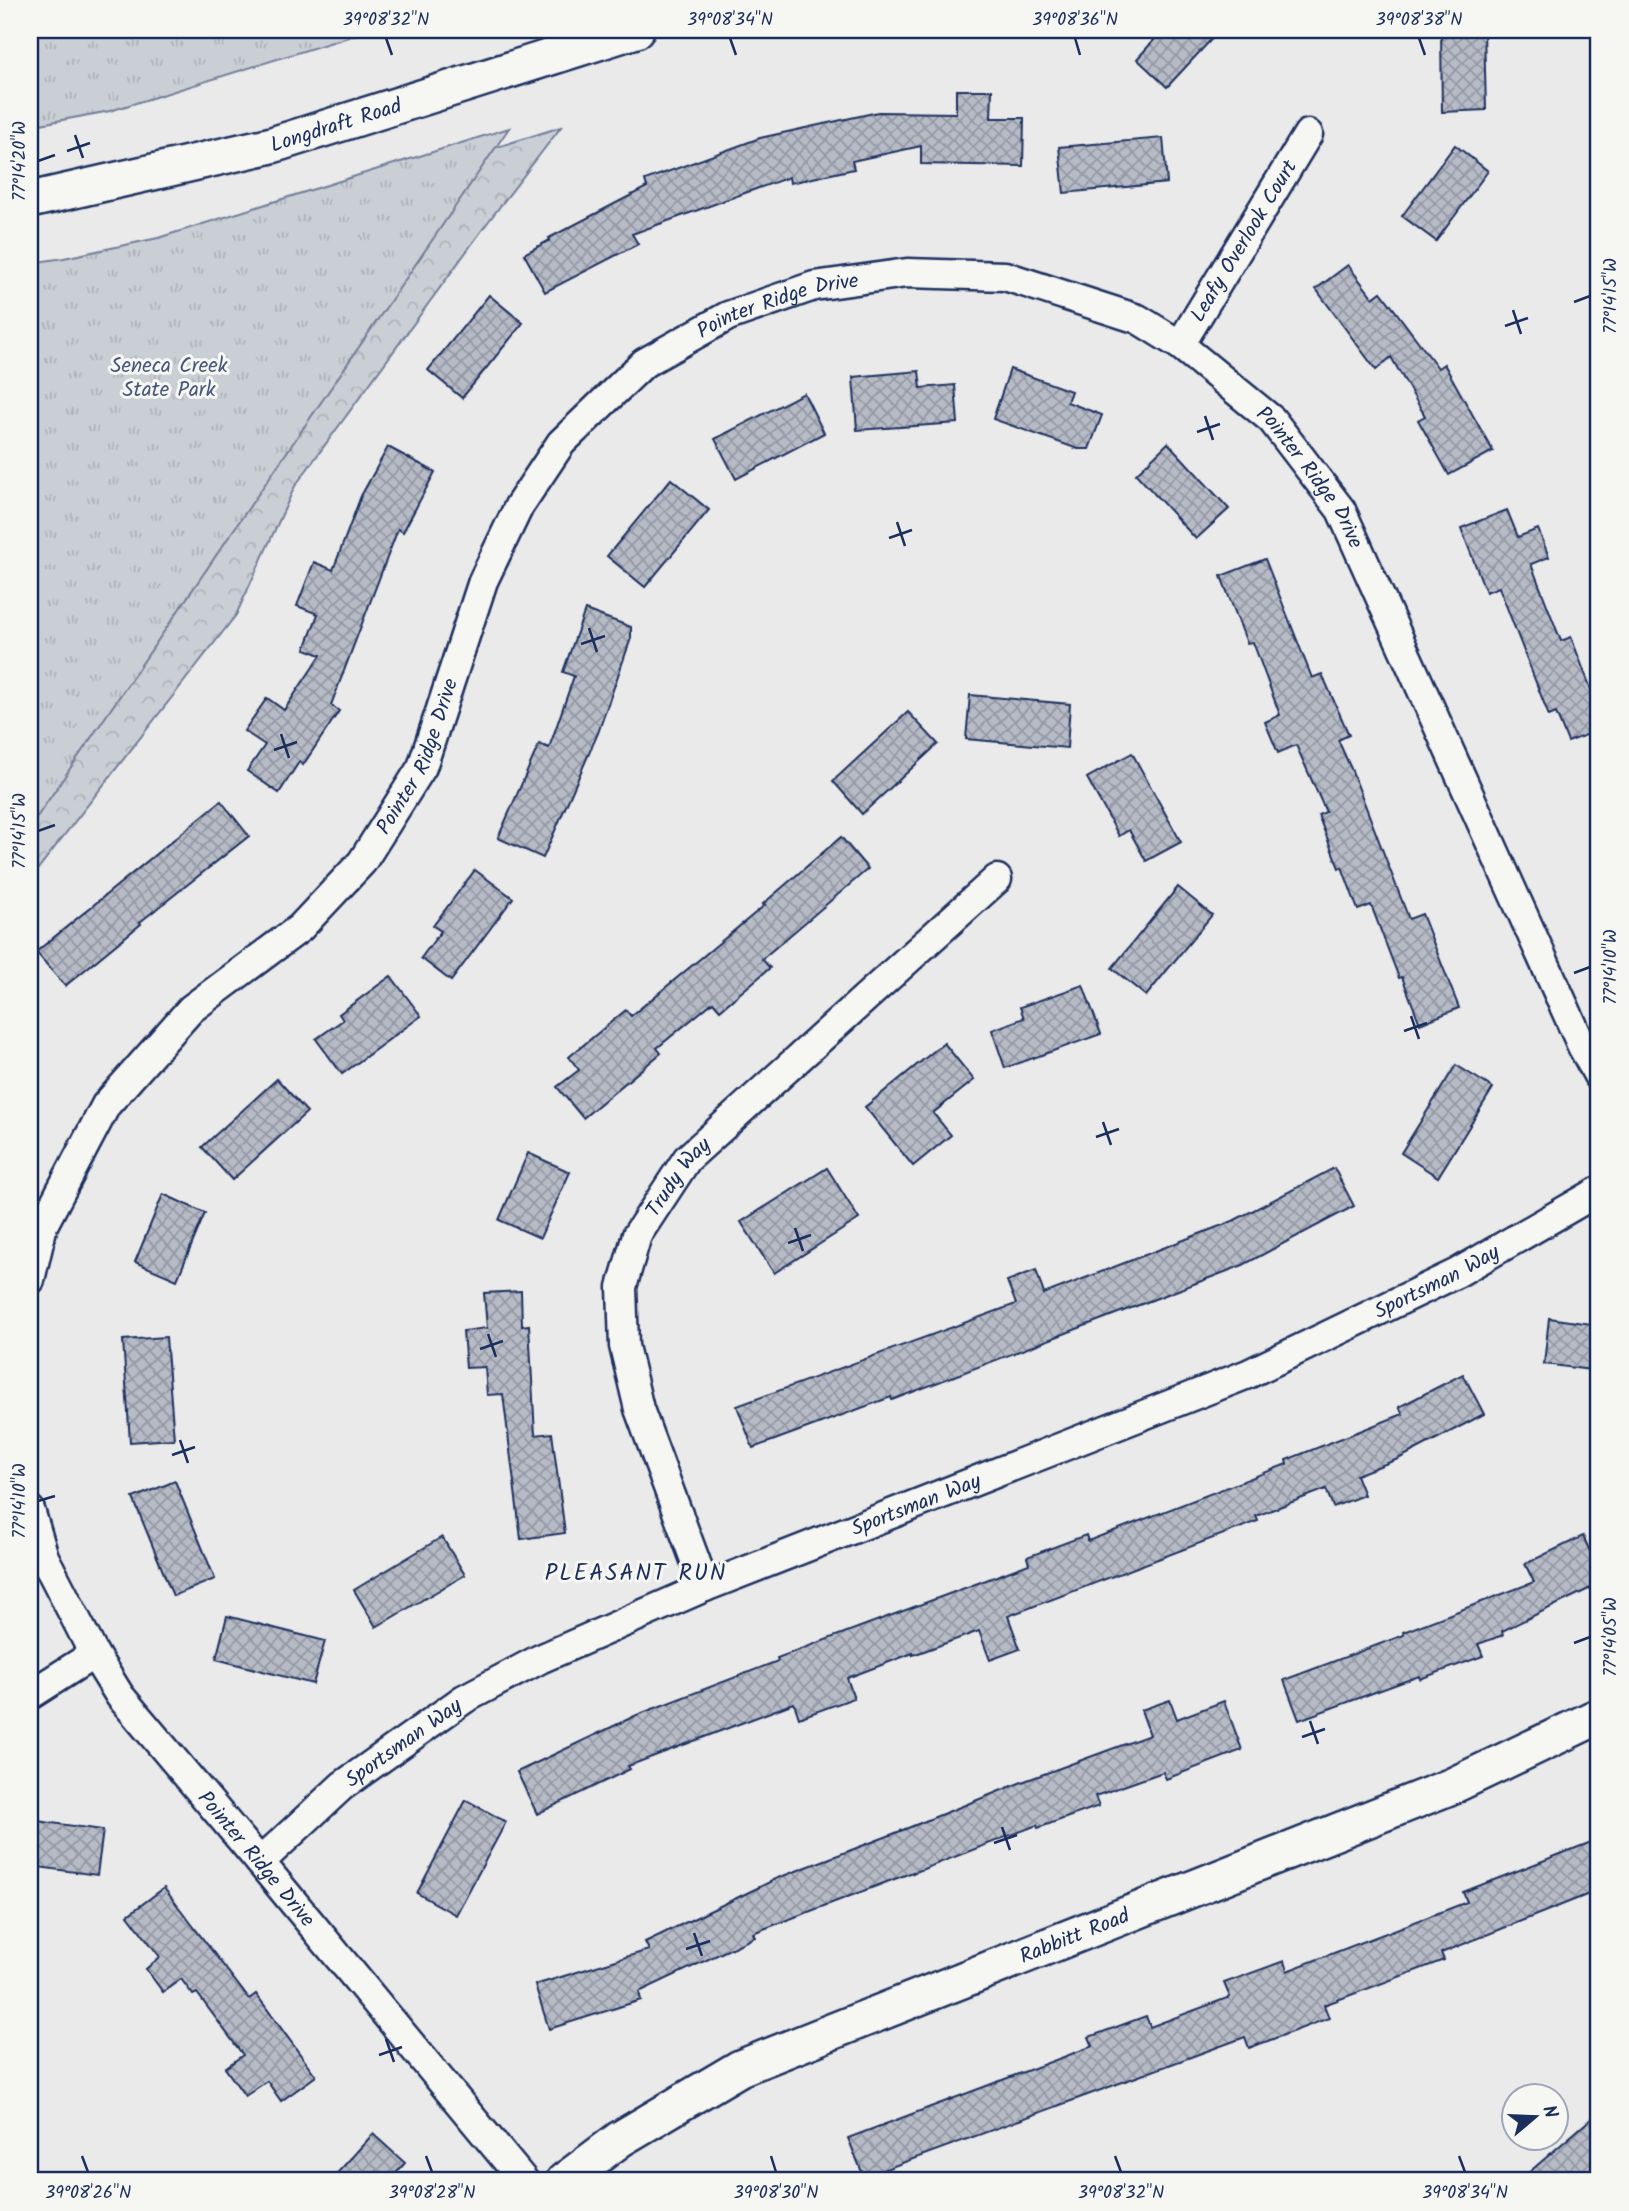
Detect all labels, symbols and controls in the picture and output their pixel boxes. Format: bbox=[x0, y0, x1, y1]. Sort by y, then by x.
text: 39°08'32"N bbox=[343, 6, 429, 35]
text: 39°08'34"N bbox=[687, 6, 773, 35]
text: 39°08'36"N bbox=[1032, 6, 1118, 35]
text: 39°08'38"N bbox=[1376, 6, 1462, 35]
street label: Longdraft Road bbox=[266, 90, 407, 163]
text: 77°14'20"W bbox=[6, 121, 35, 201]
street label: Leafy Overlook Court bbox=[1183, 153, 1307, 329]
text: 77°14'15"W bbox=[1597, 258, 1626, 334]
street label: Pointer Ridge Drive bbox=[691, 265, 861, 348]
park label: Seneca Creek State Park bbox=[110, 350, 228, 407]
street label: Pointer Ridge Drive bbox=[1248, 398, 1371, 555]
street label: Pointer Ridge Drive bbox=[368, 674, 468, 842]
text: 77°14'15"W bbox=[6, 793, 35, 869]
text: 77°14'10"W bbox=[1597, 929, 1626, 1005]
street label: Trudy Way bbox=[638, 1130, 719, 1224]
street label: Sportsman Way bbox=[1369, 1237, 1506, 1329]
text: 77°14'10"W bbox=[6, 1463, 35, 1539]
street label: Sportsman Way bbox=[847, 1465, 986, 1546]
district label: PLEASANT RUN bbox=[545, 1556, 727, 1592]
text: 77°14'05"W bbox=[1597, 1597, 1626, 1677]
street label: Sportsman Way bbox=[339, 1690, 470, 1797]
street label: Pointer Ridge Drive bbox=[189, 1784, 323, 1936]
street label: Rabbitt Road bbox=[1015, 1900, 1135, 1974]
north arrow bbox=[1500, 2082, 1570, 2152]
text: N bbox=[1533, 2102, 1565, 2123]
text: 39°08'26"N bbox=[45, 2179, 131, 2208]
text: 39°08'28"N bbox=[388, 2179, 476, 2208]
text: 39°08'30"N bbox=[733, 2179, 819, 2208]
text: 39°08'32"N bbox=[1078, 2179, 1164, 2208]
text: 39°08'34"N bbox=[1422, 2179, 1508, 2208]

